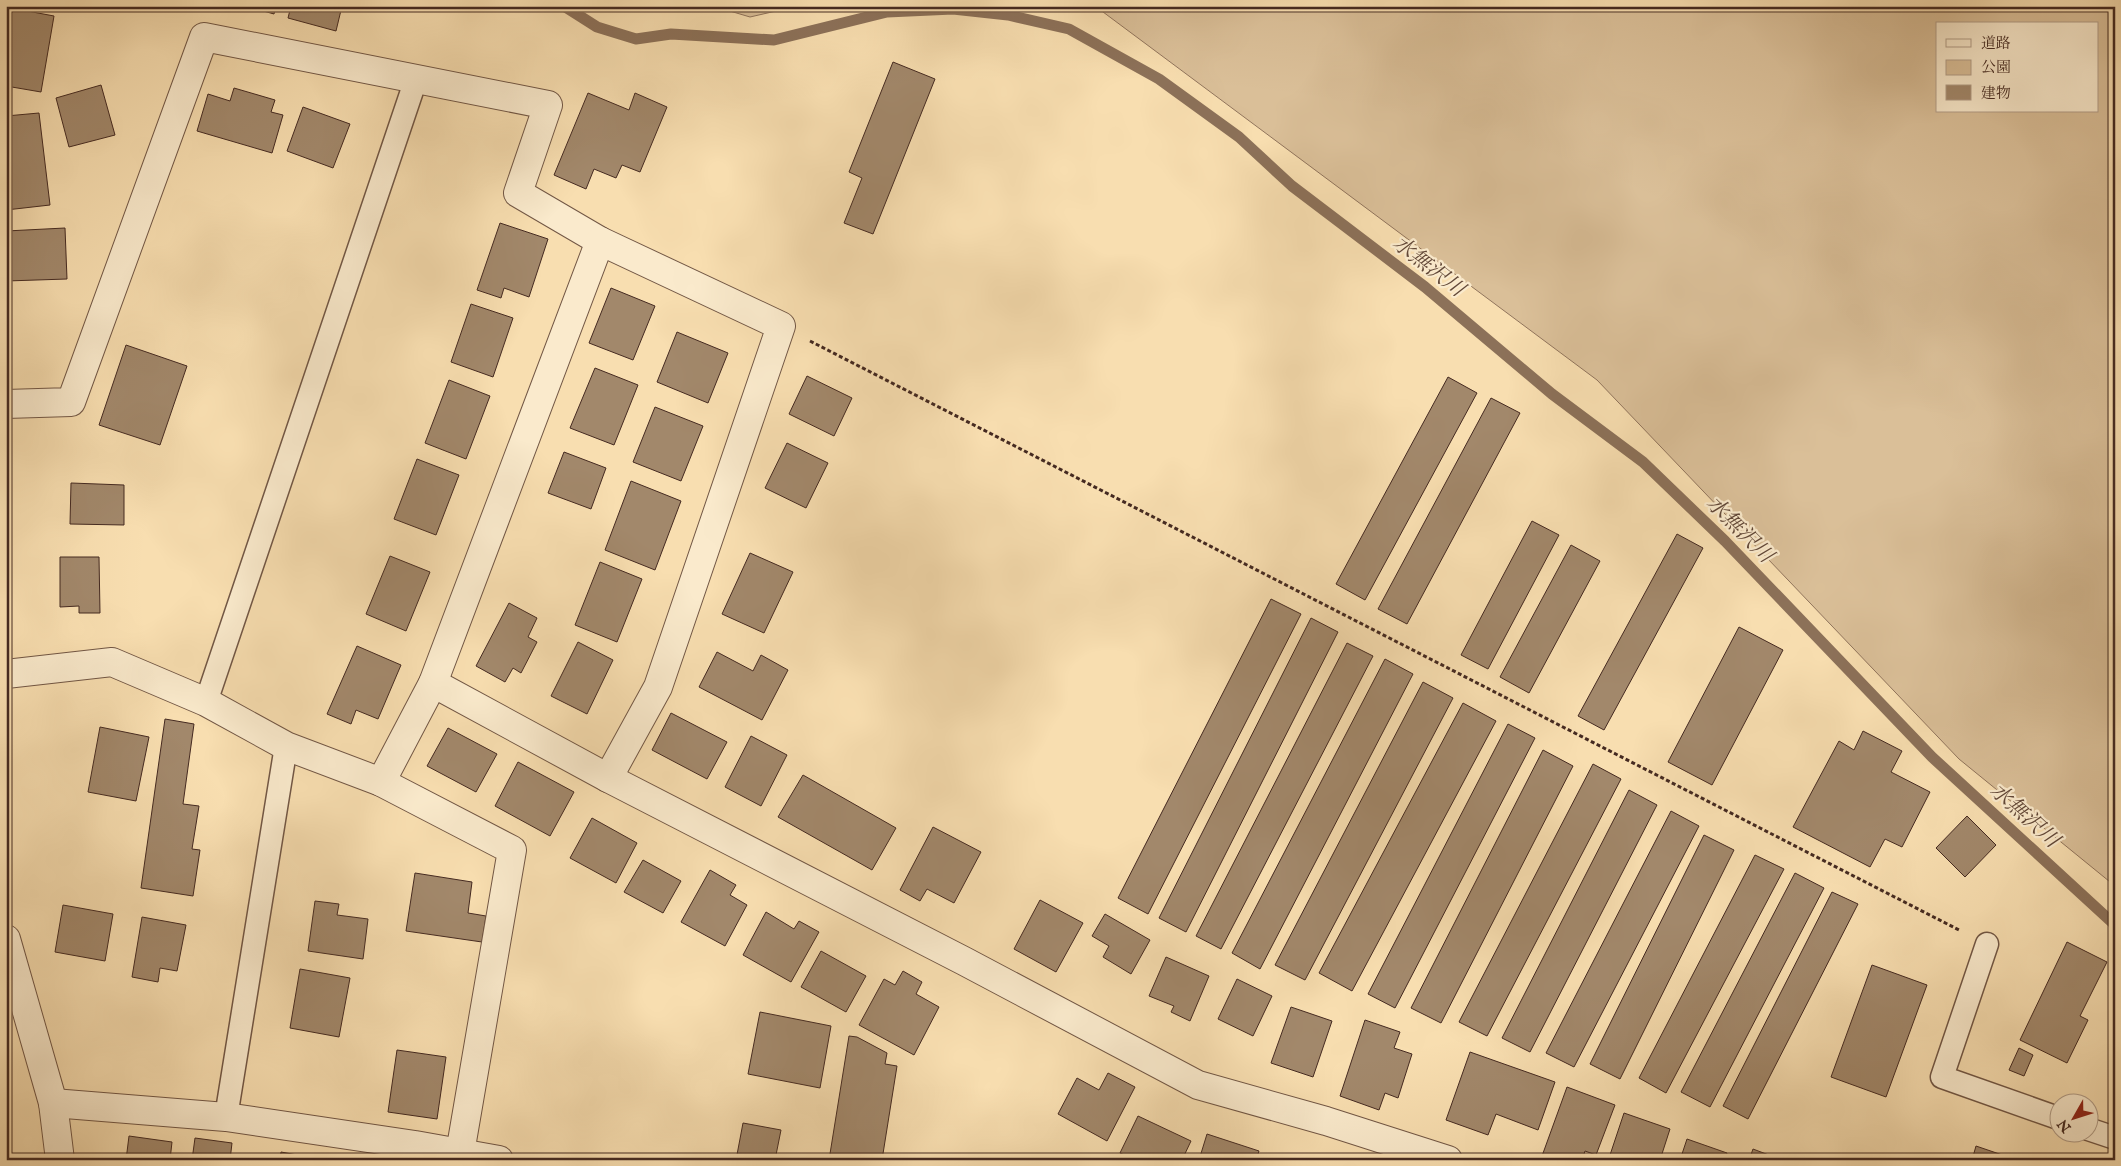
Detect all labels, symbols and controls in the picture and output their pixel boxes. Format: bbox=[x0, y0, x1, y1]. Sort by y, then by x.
legend bbox=[1936, 22, 2098, 112]
text: 道路 bbox=[1981, 34, 2011, 53]
text: 公園 bbox=[1981, 58, 2011, 77]
text: 建物 bbox=[1981, 84, 2011, 103]
water label: 水無沢川 bbox=[1387, 231, 1471, 305]
water label: 水無沢川 bbox=[1700, 491, 1780, 571]
water label: 水無沢川 bbox=[1984, 778, 2066, 855]
north arrow bbox=[2048, 1094, 2098, 1144]
text: N bbox=[2054, 1115, 2076, 1137]

